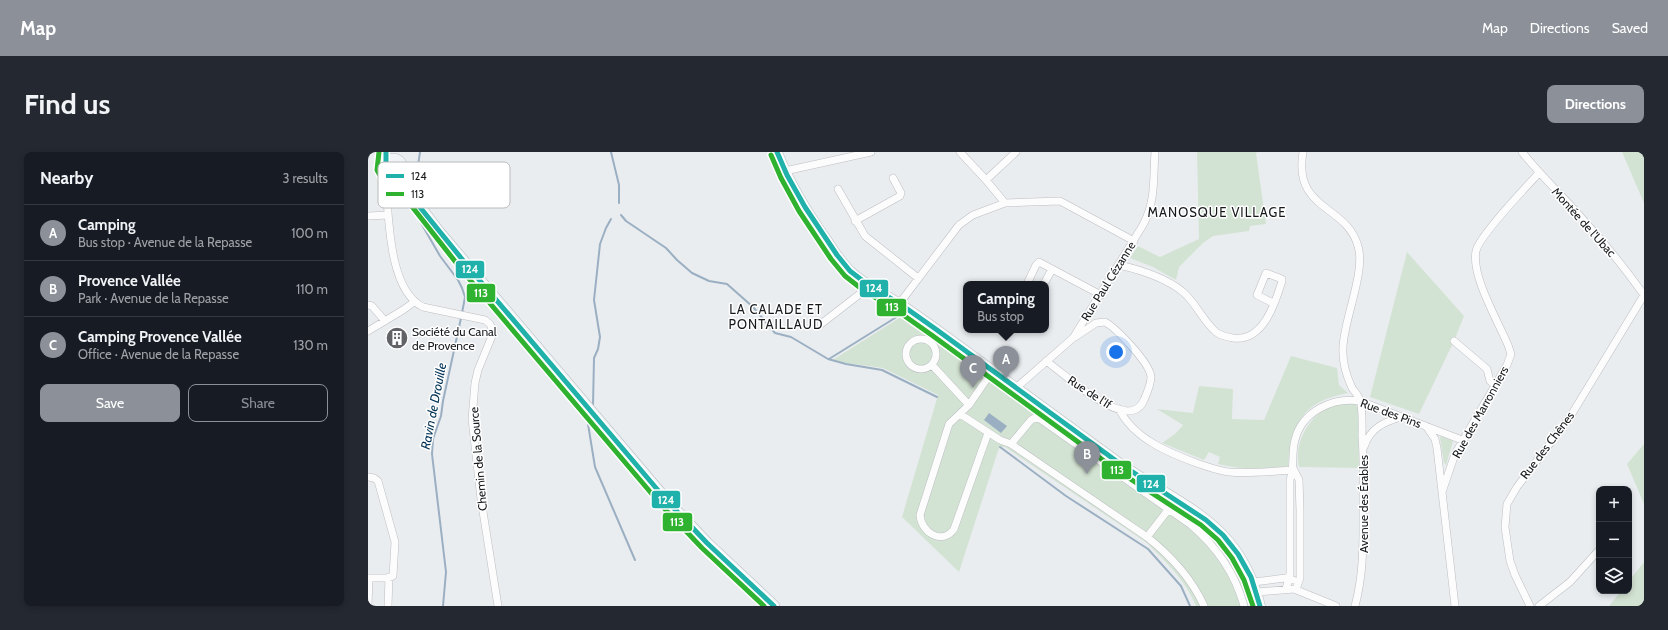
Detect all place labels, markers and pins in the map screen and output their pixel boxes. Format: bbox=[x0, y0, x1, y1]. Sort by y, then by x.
place label: Société du Canal de Provence bbox=[412, 324, 497, 353]
building icon: Société du Canal de Provence bbox=[384, 325, 410, 351]
pin: A bbox=[993, 346, 1019, 379]
pin: C bbox=[960, 355, 986, 388]
pin: B bbox=[1074, 441, 1100, 474]

